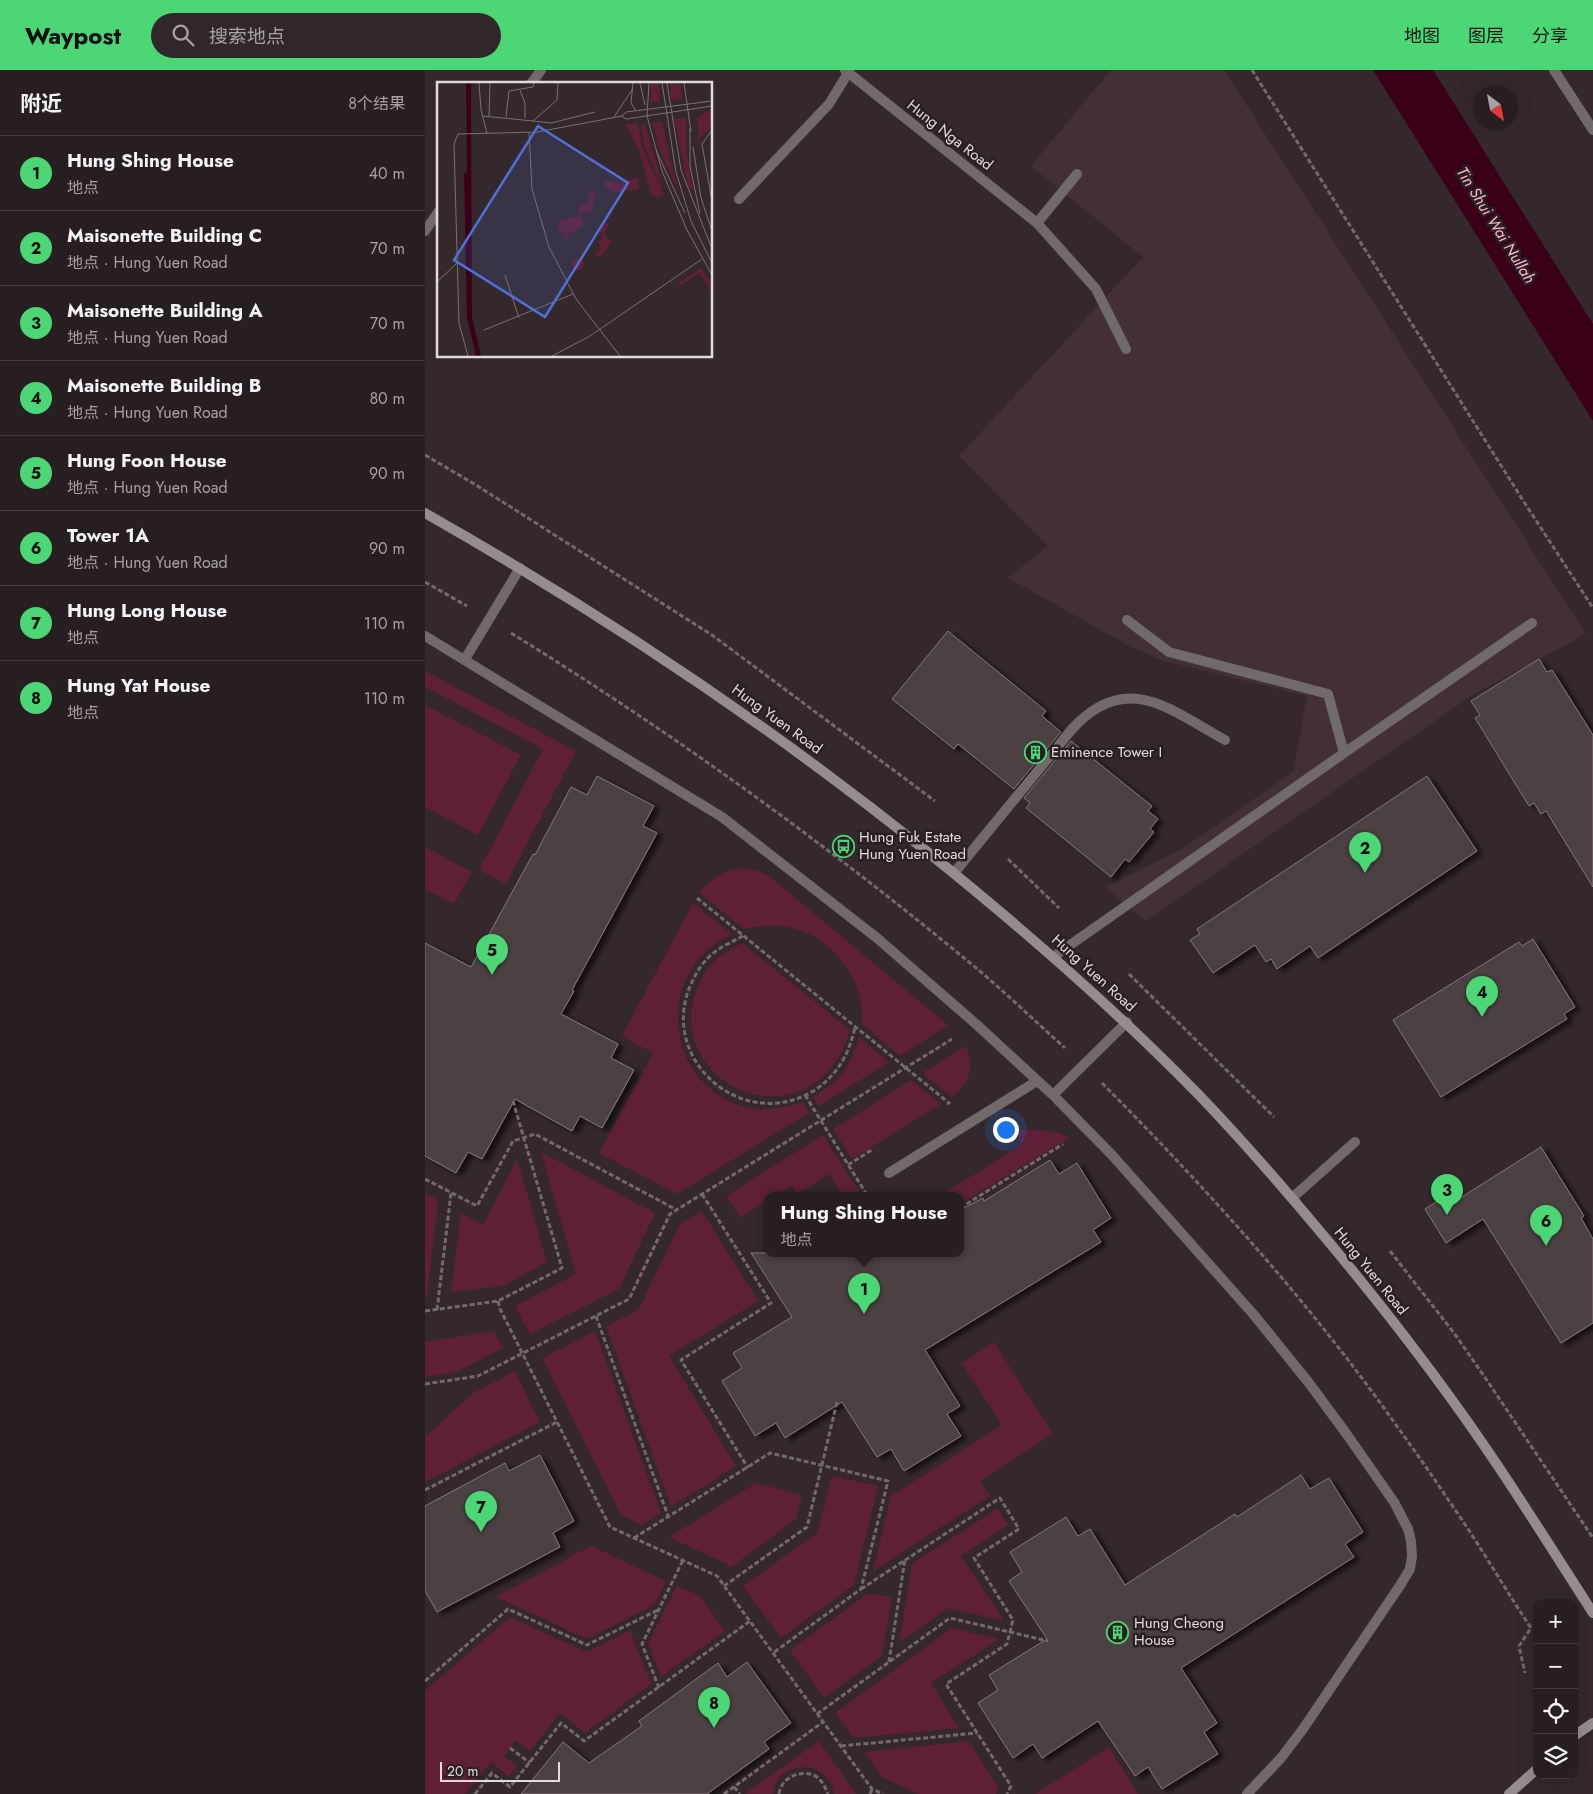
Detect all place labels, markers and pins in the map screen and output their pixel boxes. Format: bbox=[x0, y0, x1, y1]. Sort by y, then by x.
building icon: Eminence Tower I bbox=[1023, 740, 1047, 764]
place label: Eminence Tower I bbox=[1051, 741, 1162, 763]
place label: Hung Fuk Estate Hung Yuen Road bbox=[859, 826, 966, 865]
pin: 2 bbox=[1349, 832, 1381, 873]
bus stop icon: Hung Fuk Estate Hung Yuen Road bbox=[831, 834, 855, 858]
pin: 5 bbox=[476, 934, 508, 975]
pin: 4 bbox=[1466, 976, 1498, 1017]
pin: 3 bbox=[1431, 1174, 1463, 1215]
pin: 6 bbox=[1530, 1205, 1562, 1246]
pin: 1 bbox=[848, 1273, 880, 1314]
pin: 7 bbox=[465, 1491, 497, 1532]
place label: Hung Cheong House bbox=[1134, 1612, 1224, 1651]
building icon: Hung Cheong House bbox=[1106, 1620, 1130, 1644]
pin: 8 bbox=[698, 1687, 730, 1728]

